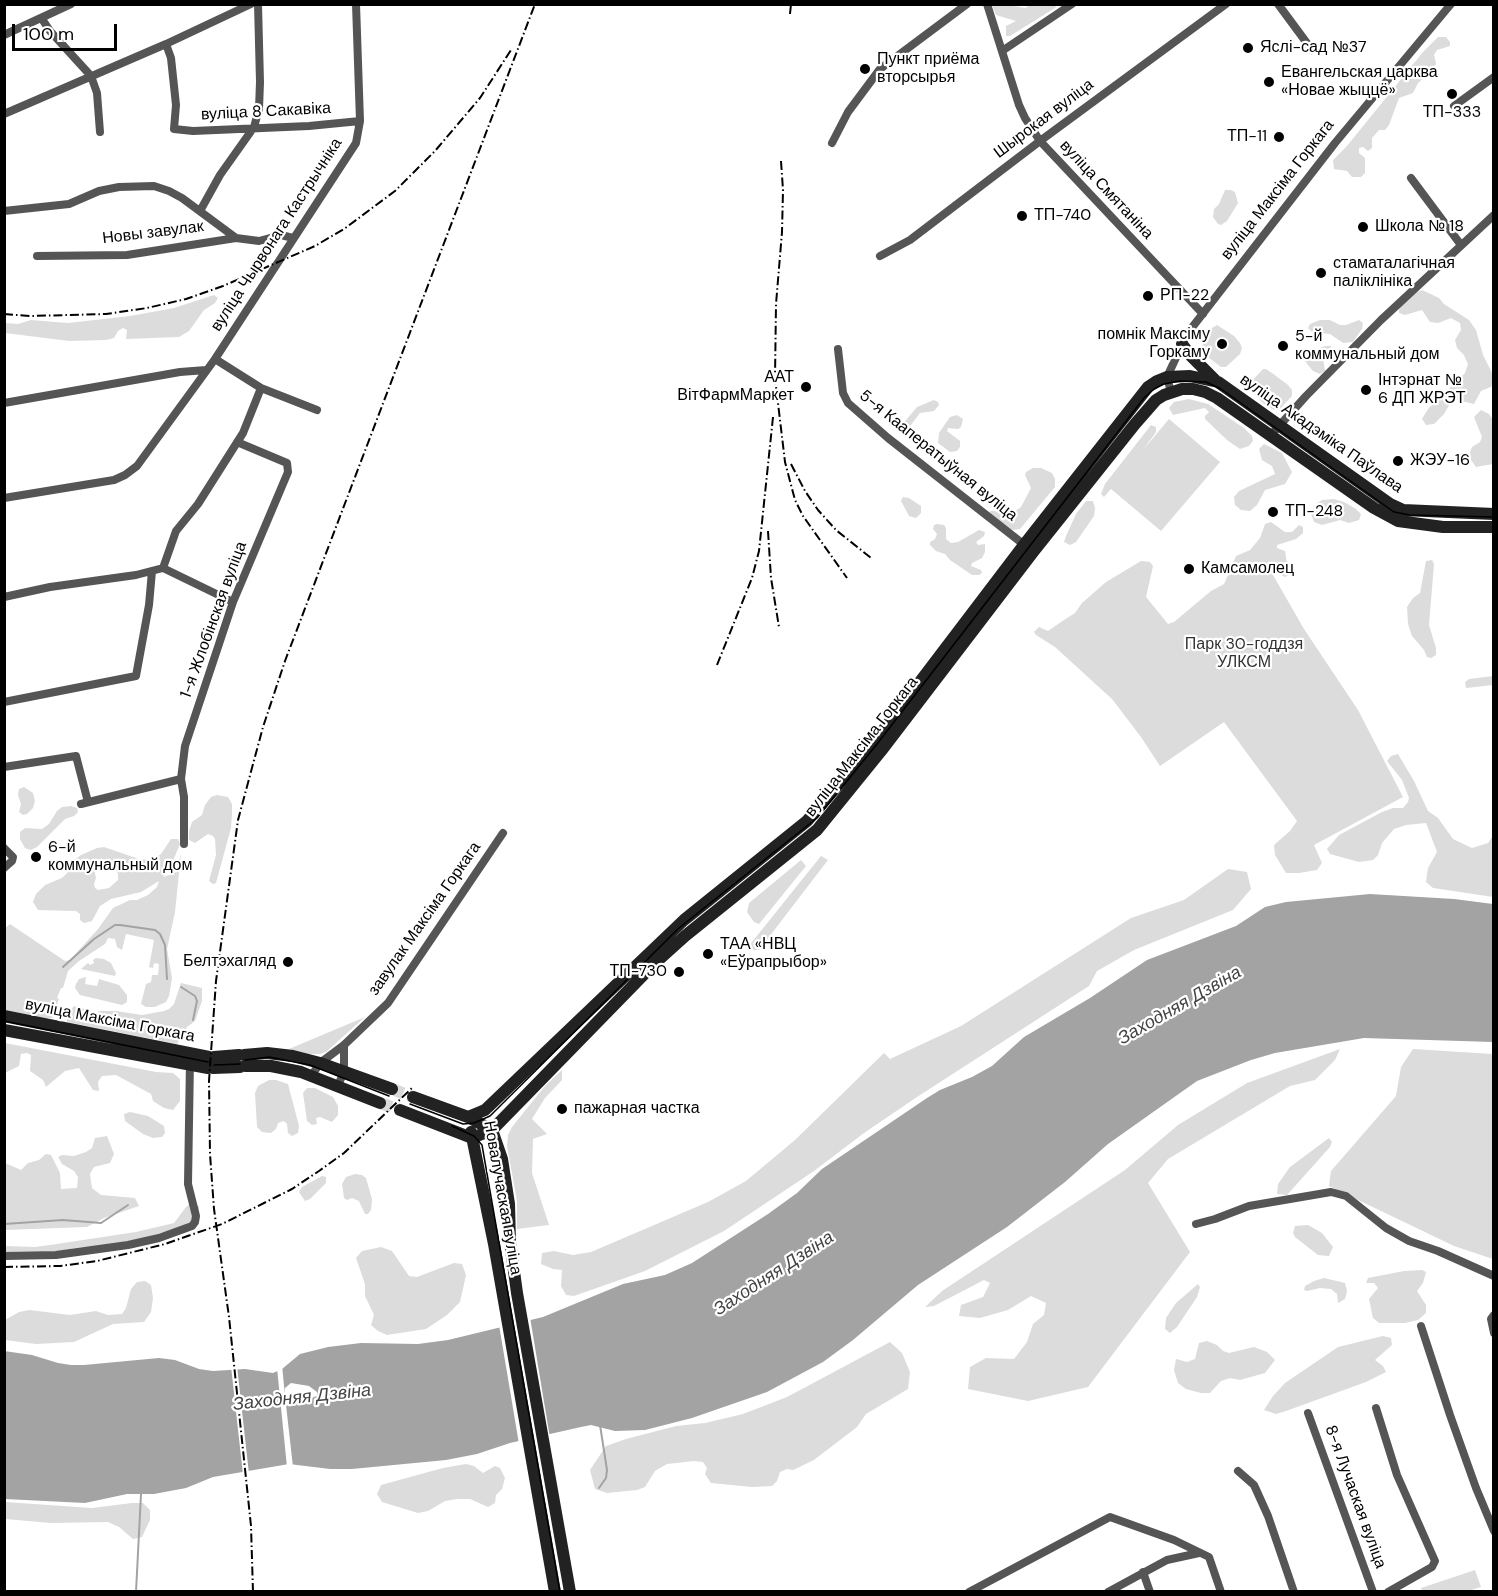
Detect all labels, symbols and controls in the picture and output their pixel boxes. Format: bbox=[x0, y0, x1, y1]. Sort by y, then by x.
scale bar bbox=[15, 12, 120, 50]
text: 100 m bbox=[23, 22, 74, 46]
place label: Яслі-сад №37 bbox=[1260, 38, 1366, 58]
marker: Яслі-сад №37 bbox=[1241, 41, 1255, 55]
place label: Пункт приёма вторсырья bbox=[877, 50, 979, 88]
marker: Пункт приёма вторсырья bbox=[858, 62, 872, 76]
place label: Евангельская царква «Новае жыццё» bbox=[1281, 63, 1438, 101]
street label: Шырокая вуліца bbox=[990, 75, 1098, 163]
marker: Евангельская царква «Новае жыццё» bbox=[1262, 75, 1276, 89]
marker: ТП-333 bbox=[1445, 87, 1459, 101]
street label: вуліца 8 Сакавіка bbox=[200, 99, 332, 125]
place label: ТП-333 bbox=[1423, 103, 1481, 123]
street label: вуліца Максіма Горкага bbox=[1217, 116, 1339, 264]
place label: ТП-11 bbox=[1227, 127, 1267, 147]
marker: ТП-11 bbox=[1272, 130, 1286, 144]
street label: вуліца Чырвонага Кастрычніка bbox=[207, 135, 347, 335]
street label: вуліца Смятаніна bbox=[1055, 137, 1157, 243]
place label: ТП-740 bbox=[1034, 206, 1091, 226]
marker: ТП-740 bbox=[1015, 209, 1029, 223]
street label: Новы завулак bbox=[101, 217, 205, 249]
place label: Школа № 18 bbox=[1375, 217, 1464, 237]
marker: Школа № 18 bbox=[1356, 220, 1370, 234]
place label: стаматалагічная паліклініка bbox=[1333, 254, 1455, 292]
marker: стаматалагічная паліклініка bbox=[1314, 266, 1328, 280]
place label: РП-22 bbox=[1160, 286, 1209, 306]
marker: РП-22 bbox=[1141, 289, 1155, 303]
place label: помнік Максіму Горкаму bbox=[1097, 325, 1210, 363]
place label: 5-й коммунальный дом bbox=[1295, 327, 1439, 365]
marker: помнік Максіму Горкаму bbox=[1215, 337, 1229, 351]
marker: 5-й коммунальный дом bbox=[1276, 339, 1290, 353]
place label: ААТ ВітФармМаркет bbox=[677, 368, 794, 406]
street label: вуліца Акадэміка Паўлава bbox=[1236, 370, 1406, 498]
place label: Інтэрнат № 6 ДП ЖРЭТ bbox=[1378, 371, 1466, 409]
marker: ААТ ВітФармМаркет bbox=[799, 380, 813, 394]
marker: Інтэрнат № 6 ДП ЖРЭТ bbox=[1359, 383, 1373, 397]
street label: 5-я Кааператыўная вуліца bbox=[855, 386, 1021, 526]
place label: ЖЭУ-16 bbox=[1410, 451, 1470, 471]
marker: ЖЭУ-16 bbox=[1391, 454, 1405, 468]
place label: ТП-248 bbox=[1285, 502, 1343, 522]
marker: ТП-248 bbox=[1266, 505, 1280, 519]
street label: 1-я Жлобінская вуліца bbox=[177, 539, 251, 701]
place label: Камсамолец bbox=[1201, 559, 1294, 579]
marker: Камсамолец bbox=[1182, 562, 1196, 576]
park label: Парк 30-годдзя УЛКСМ bbox=[1185, 635, 1303, 673]
street label: вуліца Максіма Горкага bbox=[801, 673, 923, 821]
place label: 6-й коммунальный дом bbox=[48, 838, 192, 876]
street label: завулак Максіма Горкага bbox=[365, 839, 485, 999]
marker: 6-й коммунальный дом bbox=[29, 850, 43, 864]
place label: ТАА «НВЦ «Еўрапрыбор» bbox=[720, 935, 827, 973]
marker: ТАА «НВЦ «Еўрапрыбор» bbox=[701, 947, 715, 961]
place label: Белтэхагляд bbox=[183, 952, 276, 972]
marker: Белтэхагляд bbox=[281, 955, 295, 969]
place label: ТП-730 bbox=[609, 962, 667, 982]
water label: Заходняя Дзвіна bbox=[1115, 962, 1245, 1050]
marker: ТП-730 bbox=[672, 965, 686, 979]
street label: вуліца Максіма Горкага bbox=[24, 995, 196, 1047]
place label: пажарная частка bbox=[574, 1099, 700, 1119]
marker: пажарная частка bbox=[555, 1102, 569, 1116]
street label: Новалучаская вуліца bbox=[479, 1119, 525, 1277]
water label: Заходняя Дзвіна bbox=[710, 1227, 838, 1321]
water label: Заходняя Дзвіна bbox=[232, 1380, 372, 1416]
street label: 8-я Лучаская вуліца bbox=[1320, 1423, 1390, 1571]

